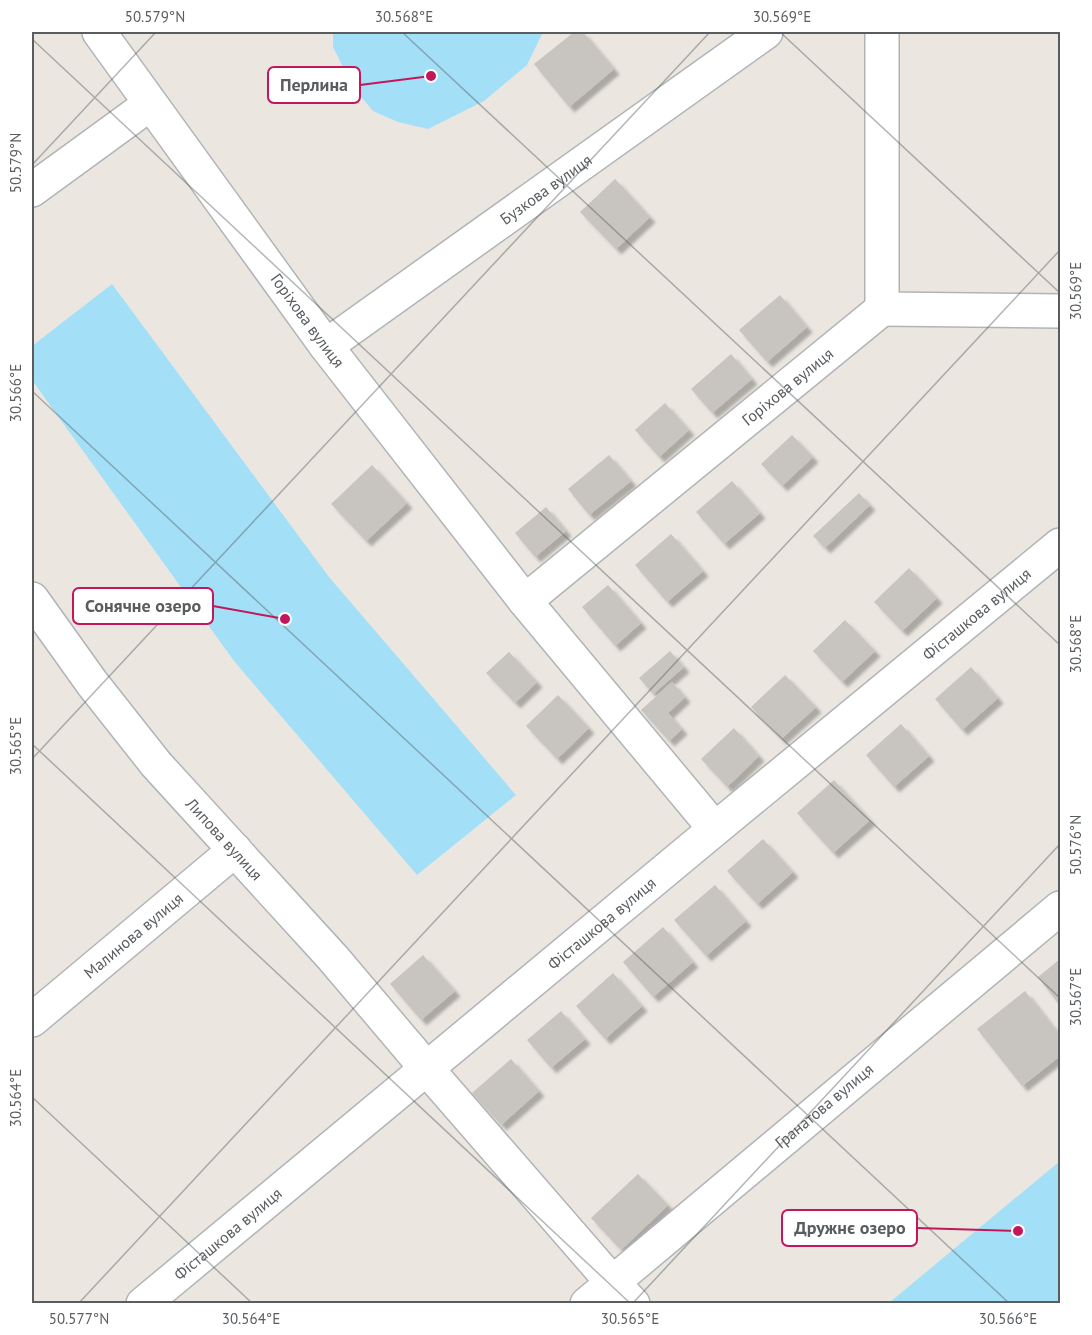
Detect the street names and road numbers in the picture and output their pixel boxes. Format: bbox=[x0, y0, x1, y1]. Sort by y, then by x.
street label: Бузкова вулиця bbox=[496, 150, 596, 229]
street label: Горіхова вулиця bbox=[267, 269, 349, 371]
street label: Горіхова вулиця bbox=[738, 343, 837, 430]
street label: Фісташкова вулиця bbox=[918, 563, 1035, 664]
street label: Липова вулиця bbox=[181, 793, 267, 884]
street label: Фісташкова вулиця bbox=[543, 873, 660, 974]
street label: Малинова вулиця bbox=[80, 888, 187, 982]
street label: Гранатова вулиця bbox=[771, 1059, 877, 1152]
street label: Фісташкова вулиця bbox=[169, 1183, 286, 1284]

